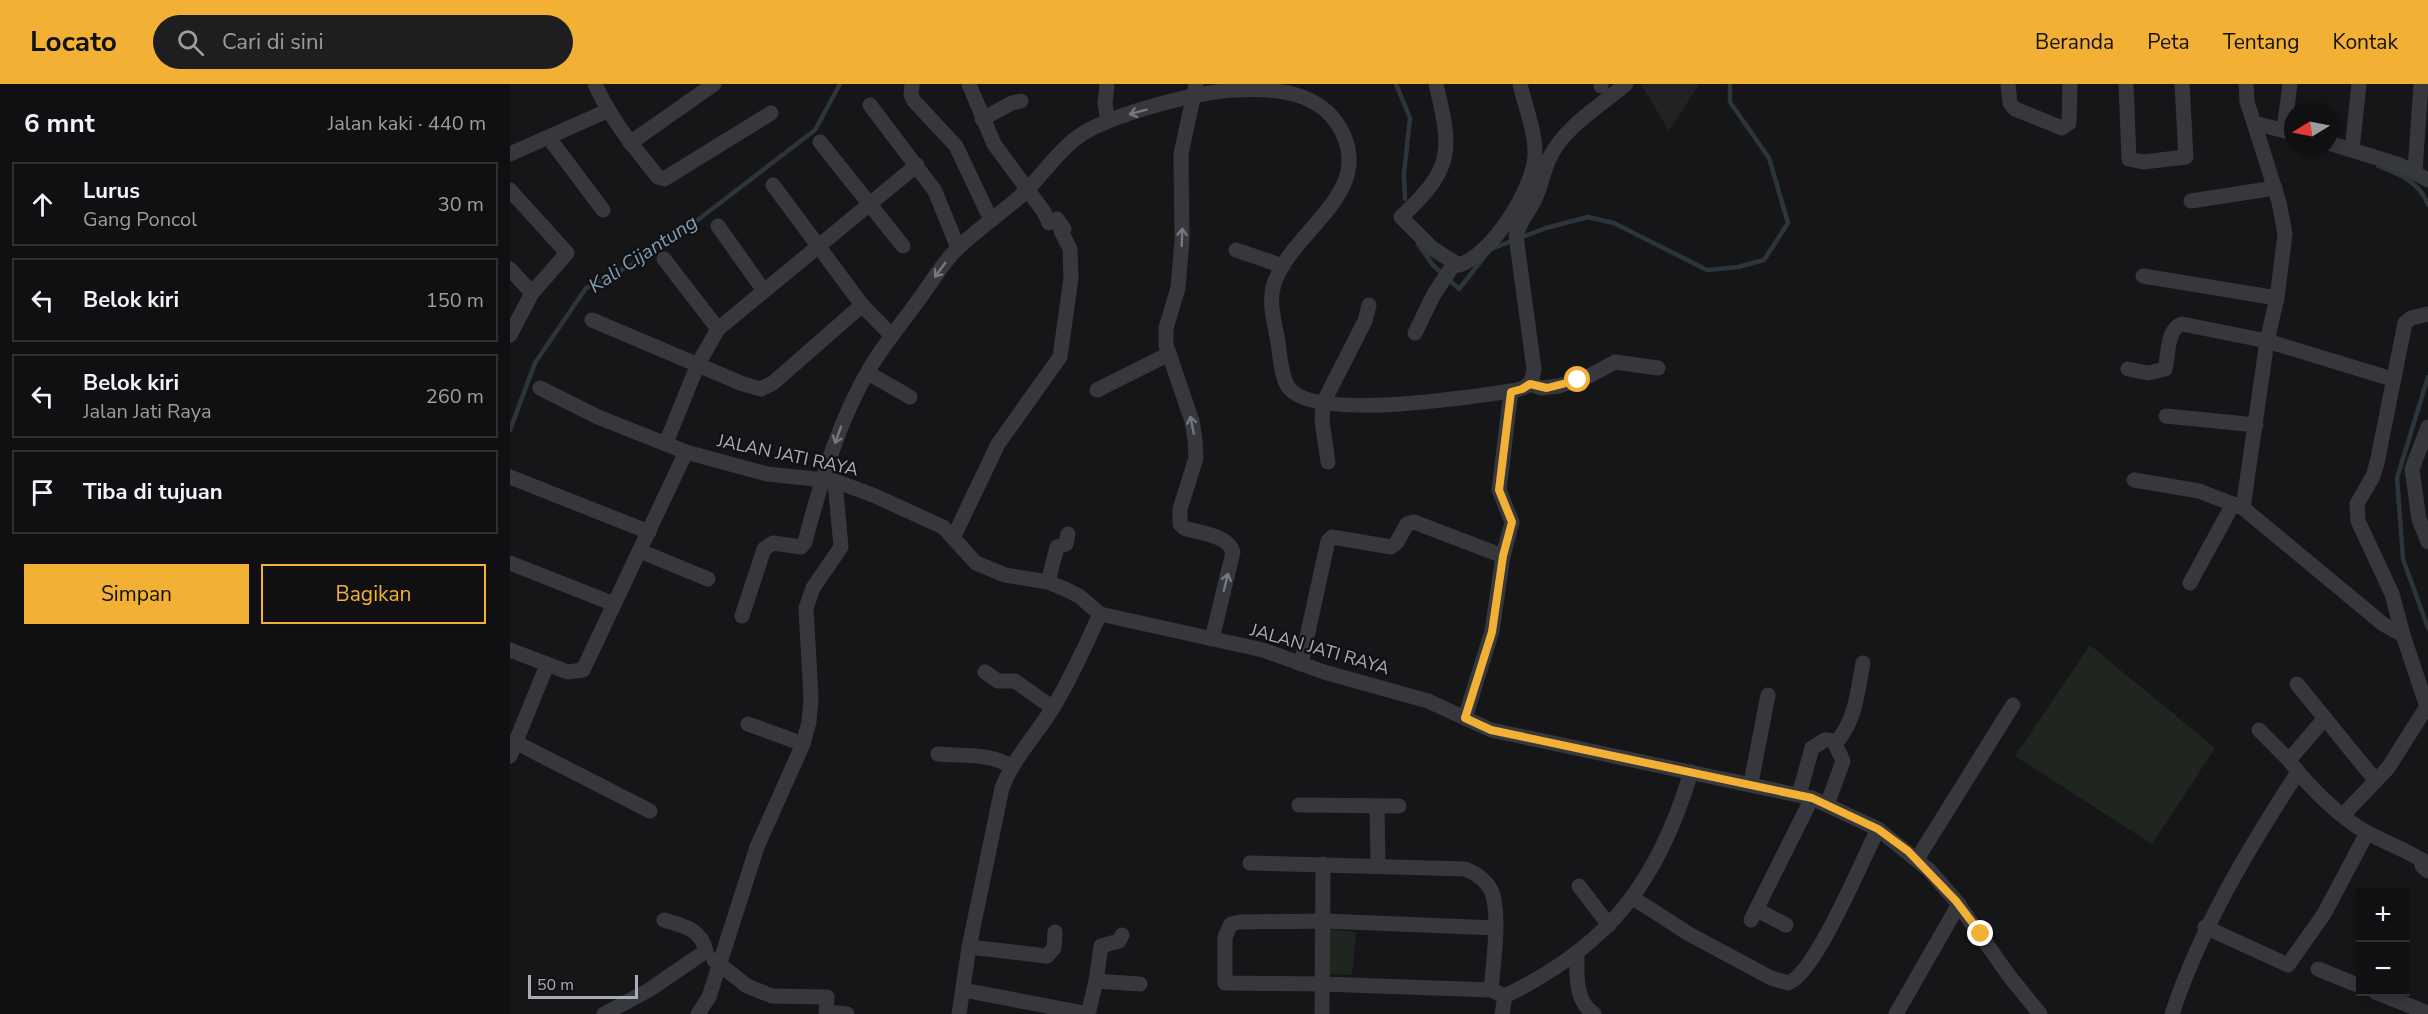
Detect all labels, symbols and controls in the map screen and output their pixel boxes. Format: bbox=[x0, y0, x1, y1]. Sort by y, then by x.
search box bbox=[153, 15, 573, 69]
text: Locato bbox=[30, 23, 117, 61]
icon: search bbox=[174, 26, 207, 59]
text: Cari di sini bbox=[222, 27, 324, 57]
text: Beranda bbox=[2035, 28, 2114, 56]
text: Peta bbox=[2147, 28, 2190, 56]
text: Tentang bbox=[2223, 28, 2300, 56]
text: Kontak bbox=[2333, 28, 2398, 56]
north arrow bbox=[2284, 102, 2338, 156]
text: 6 mnt bbox=[24, 106, 95, 141]
one-way arrow bbox=[1129, 107, 1148, 119]
text: Jalan kaki · 440 m bbox=[328, 110, 486, 137]
text: Lurus bbox=[83, 176, 140, 206]
icon: ahead bbox=[26, 188, 59, 221]
text: 30 m bbox=[438, 191, 484, 218]
text: Gang Poncol bbox=[83, 206, 197, 233]
water label: Kali Cijantung bbox=[583, 209, 703, 299]
one-way arrow bbox=[1176, 227, 1188, 247]
one-way arrow bbox=[934, 262, 947, 278]
icon: left bbox=[26, 284, 59, 317]
text: Belok kiri bbox=[83, 285, 179, 315]
text: 150 m bbox=[426, 287, 484, 314]
route start bbox=[1564, 366, 1590, 392]
text: Belok kiri bbox=[83, 368, 179, 398]
icon: left bbox=[26, 380, 59, 413]
text: 260 m bbox=[426, 383, 484, 410]
text: Jalan Jati Raya bbox=[83, 398, 211, 425]
one-way arrow bbox=[1186, 416, 1197, 436]
one-way arrow bbox=[832, 425, 843, 444]
street label: JALAN JATI RAYA bbox=[714, 428, 861, 482]
icon: arrive bbox=[26, 476, 59, 509]
text: Tiba di tujuan bbox=[83, 477, 223, 507]
button: Simpan bbox=[24, 564, 249, 624]
button: Bagikan bbox=[261, 564, 486, 624]
one-way arrow bbox=[1221, 573, 1233, 592]
street label: JALAN JATI RAYA bbox=[1247, 617, 1392, 680]
map controls bbox=[2356, 888, 2410, 996]
button: + bbox=[2356, 888, 2410, 942]
route end bbox=[1967, 920, 1993, 946]
button: − bbox=[2356, 942, 2410, 996]
scale bar bbox=[528, 972, 638, 1000]
text: 50 m bbox=[537, 974, 574, 996]

